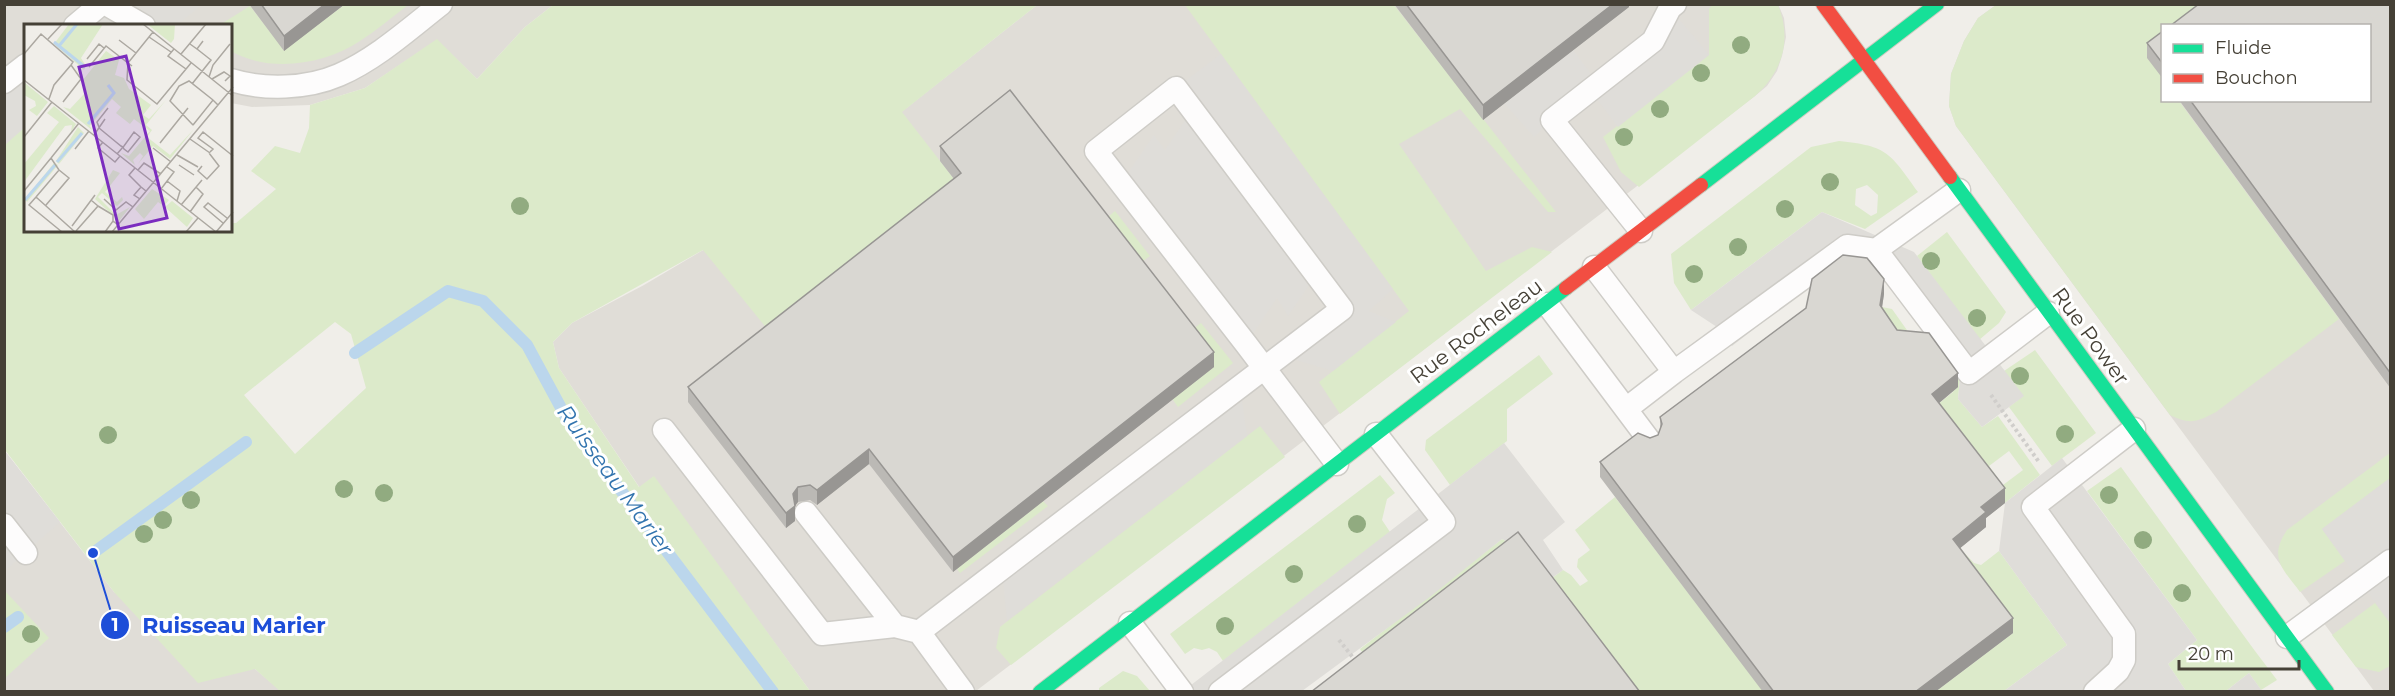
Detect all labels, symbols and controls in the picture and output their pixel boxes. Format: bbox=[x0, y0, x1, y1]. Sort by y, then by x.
inset map bbox=[24, 24, 232, 232]
legend bbox=[2161, 24, 2371, 102]
text: Fluide bbox=[2215, 37, 2271, 59]
text: Bouchon bbox=[2215, 67, 2298, 89]
street label: Rue Rocheleau bbox=[1405, 273, 1547, 389]
street label: Rue Power bbox=[2047, 282, 2135, 390]
water label: Ruisseau Marier bbox=[551, 399, 679, 561]
callout: Ruisseau Marier bbox=[100, 605, 338, 645]
text: Ruisseau Marier bbox=[142, 612, 326, 639]
text: 1 bbox=[111, 614, 119, 636]
scale bar bbox=[2179, 633, 2299, 671]
text: 20 m bbox=[2188, 643, 2234, 665]

